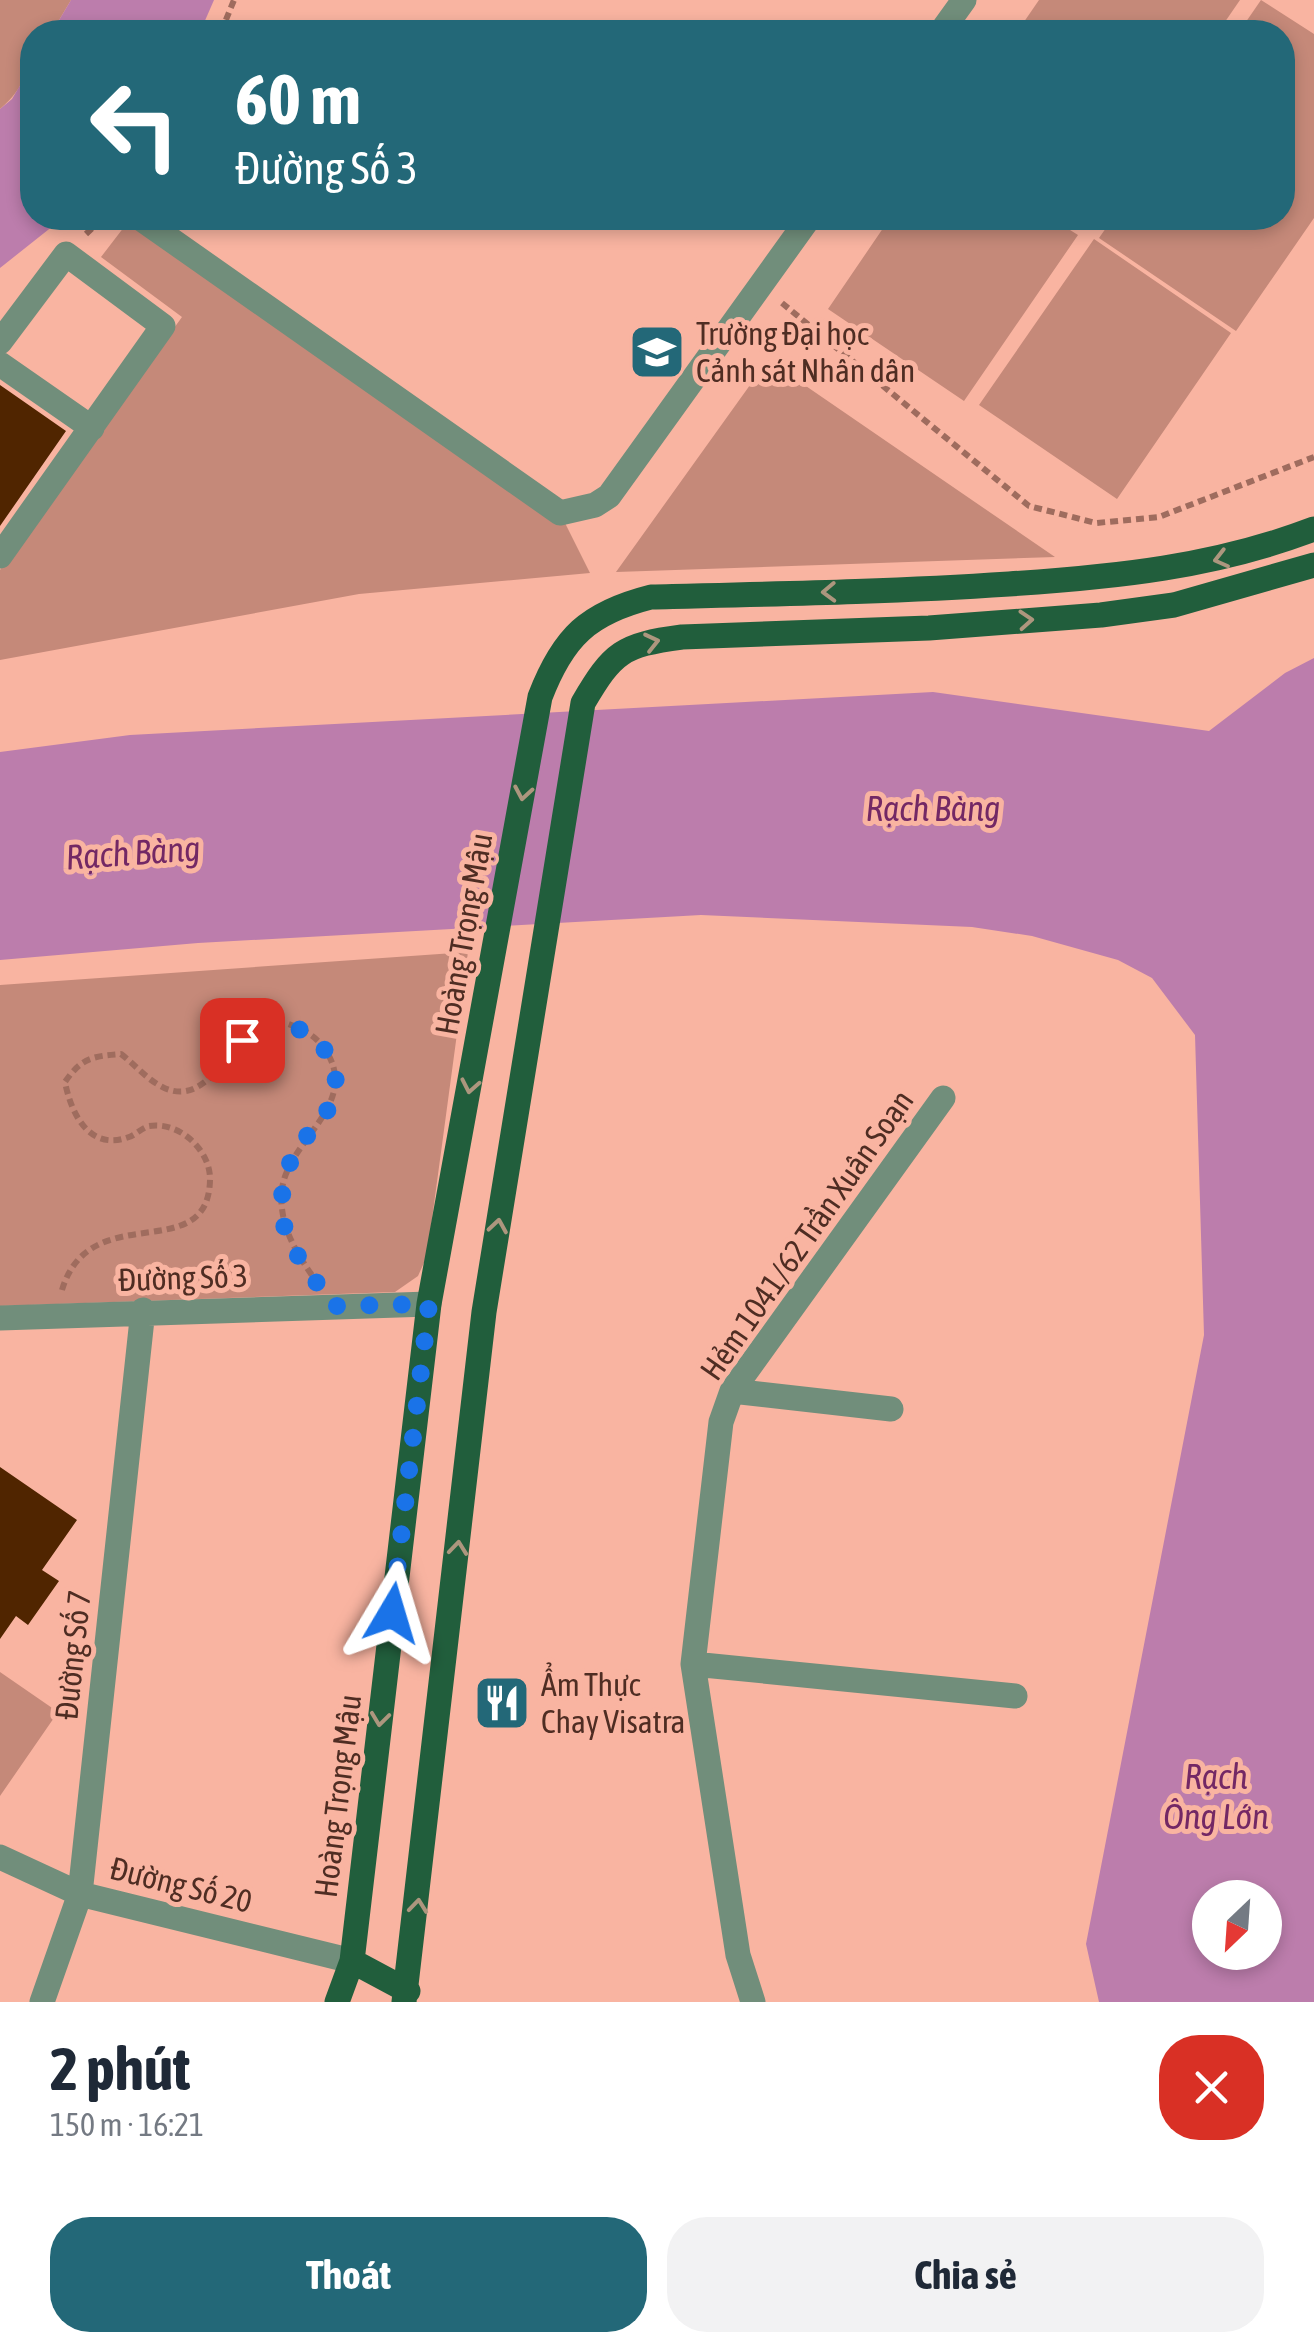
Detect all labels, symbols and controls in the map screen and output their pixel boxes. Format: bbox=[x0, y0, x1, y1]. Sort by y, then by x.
text: 60 m bbox=[235, 59, 361, 139]
icon: left bbox=[70, 60, 200, 190]
text: Đường Số 3 bbox=[235, 142, 418, 194]
place label: Trường Đại học Cảnh sát Nhân dân bbox=[696, 315, 915, 389]
school or university icon: Trường Đại học Cảnh sát Nhân dân bbox=[627, 322, 687, 382]
one-way arrow bbox=[1213, 547, 1230, 568]
one-way arrow bbox=[821, 582, 837, 603]
one-way arrow bbox=[1018, 610, 1034, 632]
one-way arrow bbox=[643, 633, 660, 654]
one-way arrow bbox=[513, 785, 534, 801]
water label: Rạch Bàng bbox=[866, 788, 1000, 828]
water label: Rạch Bàng bbox=[64, 827, 202, 877]
street label: Hoàng Trọng Mậu bbox=[428, 830, 499, 1038]
pin bbox=[200, 998, 285, 1083]
icon: arrive bbox=[215, 1013, 270, 1068]
one-way arrow bbox=[460, 1077, 481, 1094]
street label: Hẻm 1041/62 Trần Xuân Soạn bbox=[692, 1083, 921, 1387]
one-way arrow bbox=[487, 1217, 508, 1234]
street label: Đường Số 3 bbox=[117, 1257, 249, 1298]
one-way arrow bbox=[447, 1540, 468, 1556]
position arrow bbox=[340, 1561, 444, 1665]
street label: Đường Số 7 bbox=[47, 1588, 98, 1722]
place label: Ẩm Thực Chay Visatra bbox=[541, 1662, 685, 1740]
restaurant icon: Ẩm Thực Chay Visatra bbox=[472, 1673, 532, 1733]
street label: Hoàng Trọng Mậu bbox=[307, 1692, 368, 1900]
one-way arrow bbox=[370, 1711, 391, 1727]
water label: Rạch Ông Lớn bbox=[1163, 1756, 1269, 1836]
street label: Đường Số 20 bbox=[106, 1849, 256, 1920]
north arrow bbox=[1192, 1880, 1282, 1970]
map controls bbox=[1192, 1880, 1282, 1970]
one-way arrow bbox=[407, 1897, 428, 1913]
text: 2 phút bbox=[50, 2034, 190, 2103]
button: close bbox=[1159, 2035, 1264, 2140]
text: 150 m · 16:21 bbox=[50, 2106, 204, 2143]
button: Thoát bbox=[50, 2217, 647, 2332]
button: Chia sẻ bbox=[667, 2217, 1264, 2332]

